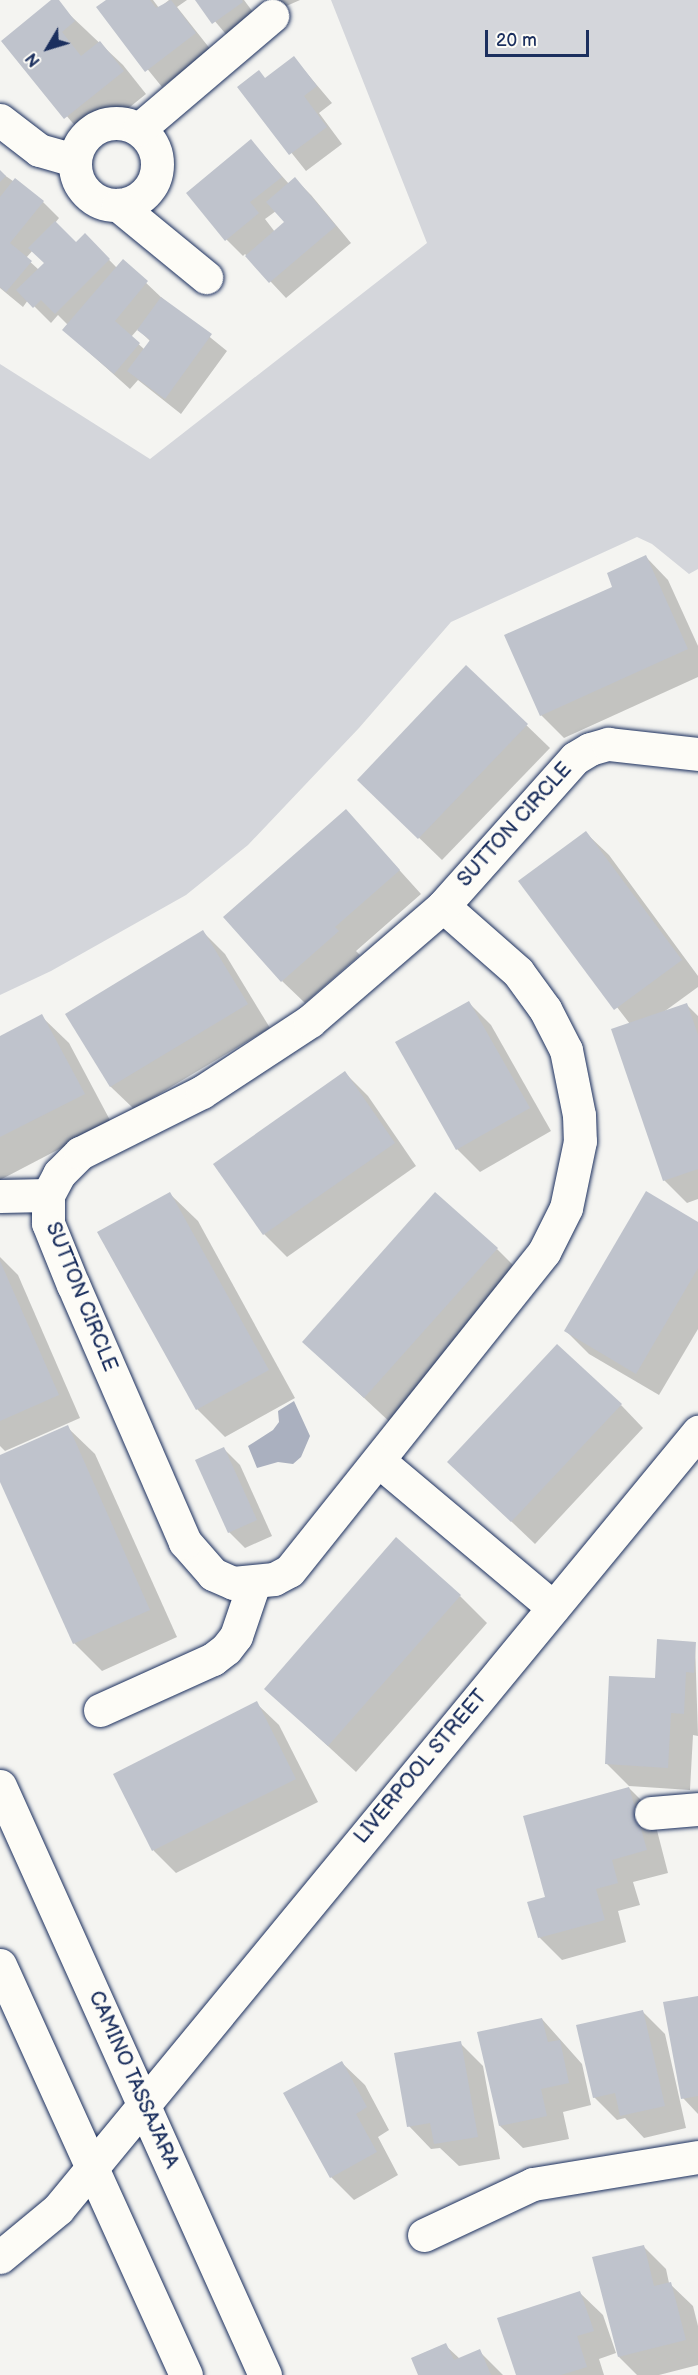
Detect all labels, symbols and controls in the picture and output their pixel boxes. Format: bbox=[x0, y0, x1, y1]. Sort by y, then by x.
north arrow bbox=[18, 18, 78, 78]
scale bar bbox=[488, 18, 592, 56]
text: 20 m bbox=[496, 30, 537, 51]
text: N bbox=[22, 49, 45, 70]
street label: SUTTON CIRCLE bbox=[453, 758, 577, 892]
street label: SUTTON CIRCLE bbox=[40, 1219, 122, 1375]
street label: LIVERPOOL STREET bbox=[350, 1685, 492, 1849]
street label: CAMINO TASSAJARA bbox=[83, 1987, 183, 2173]

